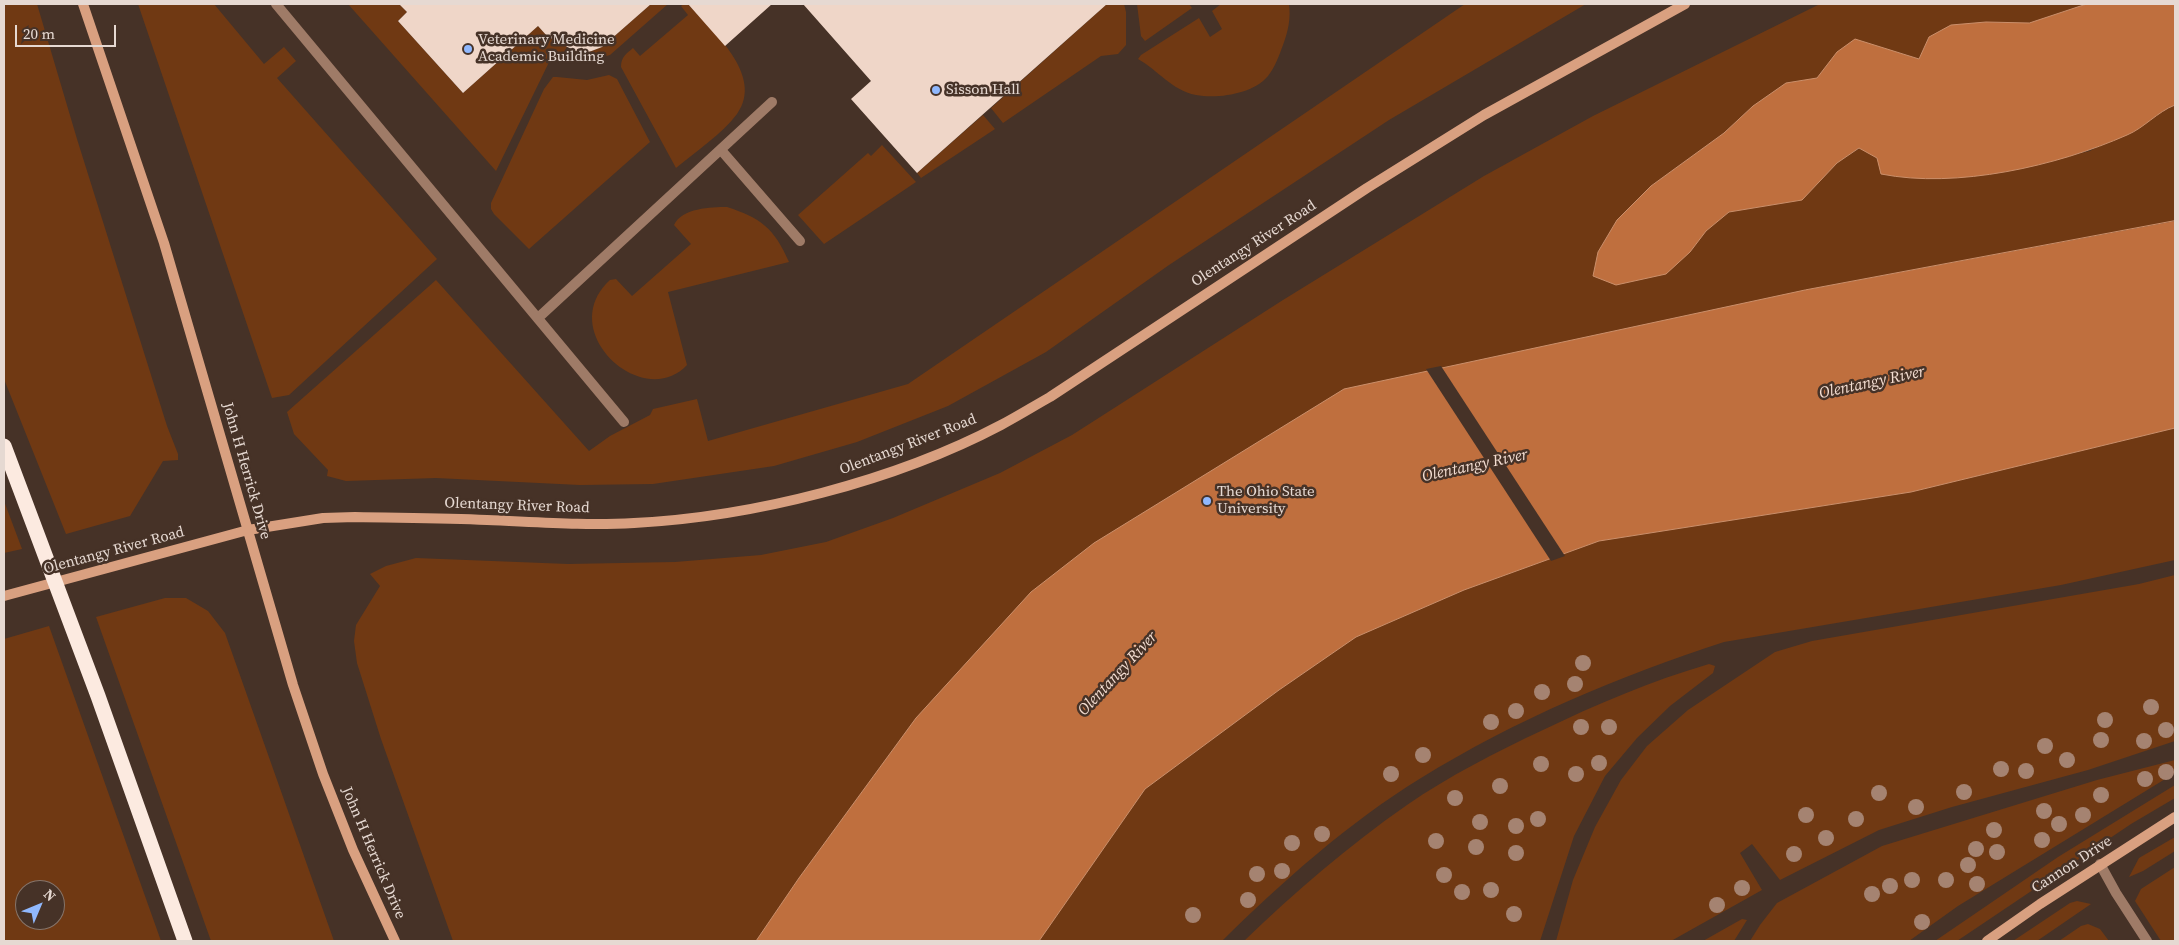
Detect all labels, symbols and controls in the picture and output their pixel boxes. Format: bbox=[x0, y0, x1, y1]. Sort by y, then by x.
scale bar bbox=[18, 15, 119, 47]
text: 20 m bbox=[23, 23, 55, 44]
place label: Veterinary Medicine Academic Building bbox=[478, 31, 615, 66]
marker: Veterinary Medicine Academic Building bbox=[462, 43, 474, 55]
place label: Sisson Hall bbox=[946, 81, 1020, 99]
marker: Sisson Hall bbox=[930, 84, 942, 96]
street label: Olentangy River Road bbox=[1188, 197, 1320, 291]
water label: Olentangy River bbox=[1817, 362, 1927, 404]
street label: John H Herrick Drive bbox=[218, 400, 274, 542]
street label: Olentangy River Road bbox=[837, 411, 979, 479]
water label: Olentangy River bbox=[1420, 445, 1530, 487]
place label: The Ohio State University bbox=[1217, 483, 1315, 518]
street label: Olentangy River Road bbox=[444, 494, 590, 518]
marker: The Ohio State University bbox=[1201, 495, 1213, 507]
street label: Olentangy River Road bbox=[42, 524, 186, 578]
water label: Olentangy River bbox=[1074, 628, 1162, 720]
street label: John H Herrick Drive bbox=[337, 784, 409, 922]
street label: Cannon Drive bbox=[2028, 832, 2116, 898]
north arrow bbox=[15, 880, 65, 930]
text: N bbox=[39, 884, 61, 906]

